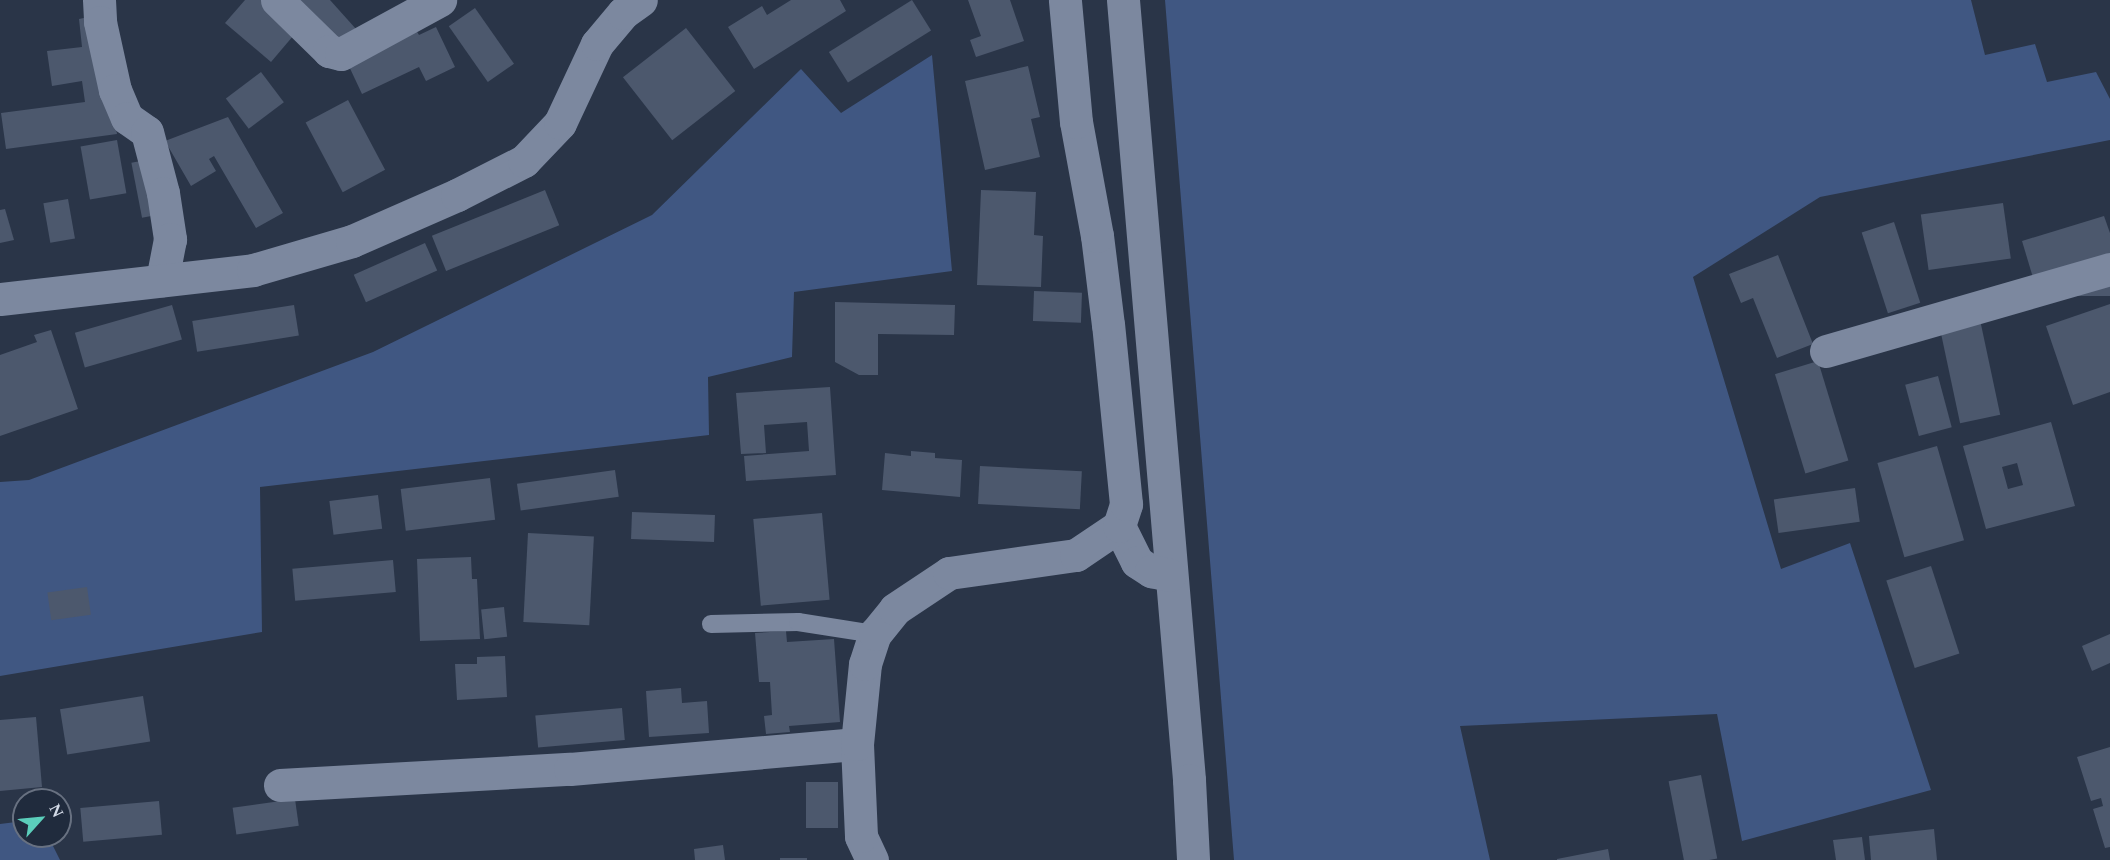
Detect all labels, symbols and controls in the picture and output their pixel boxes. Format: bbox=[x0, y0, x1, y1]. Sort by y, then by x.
north arrow bbox=[12, 788, 72, 848]
text: N bbox=[43, 799, 70, 822]

